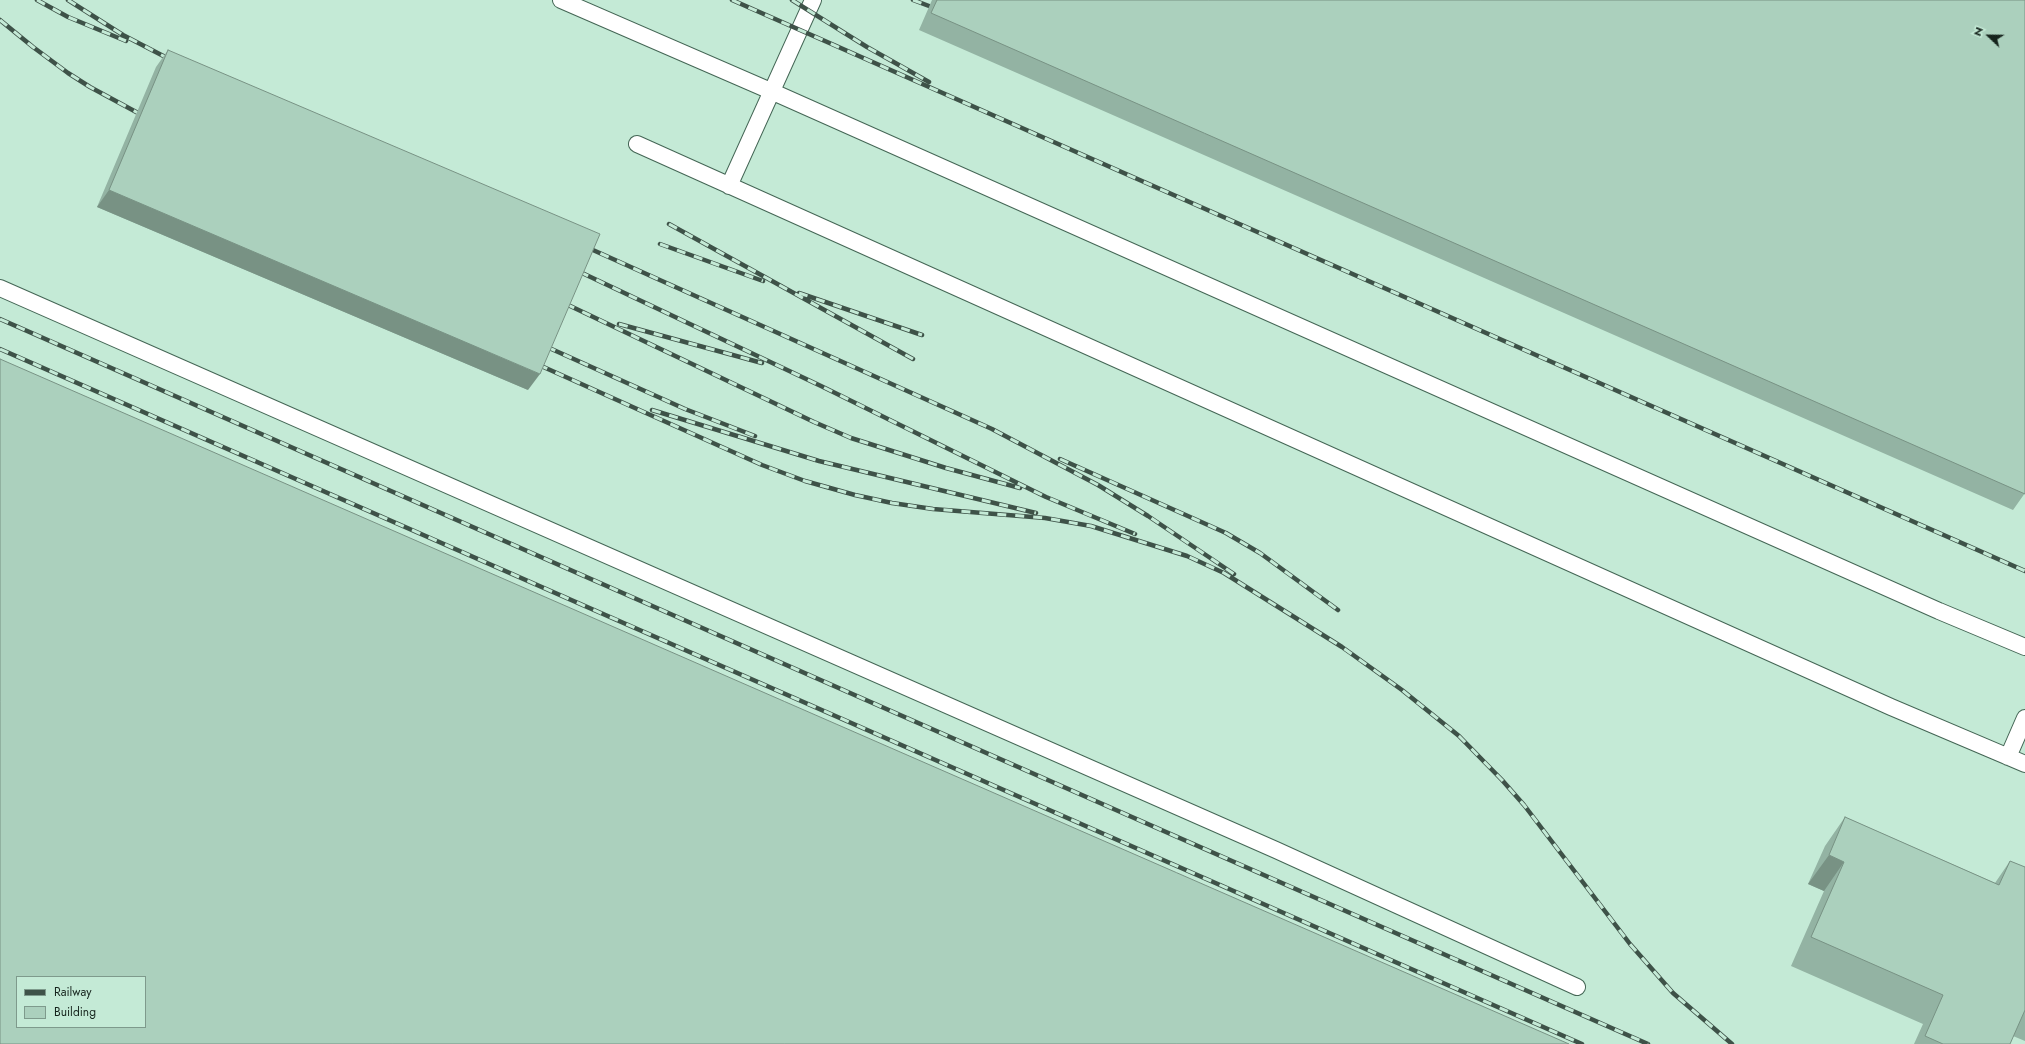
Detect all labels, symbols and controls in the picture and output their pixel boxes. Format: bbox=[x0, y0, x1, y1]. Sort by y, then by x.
north arrow bbox=[1969, 16, 2009, 56]
text: N bbox=[1969, 24, 1987, 39]
legend bbox=[16, 976, 146, 1028]
text: Railway bbox=[54, 983, 92, 1001]
text: Building bbox=[54, 1003, 96, 1021]

